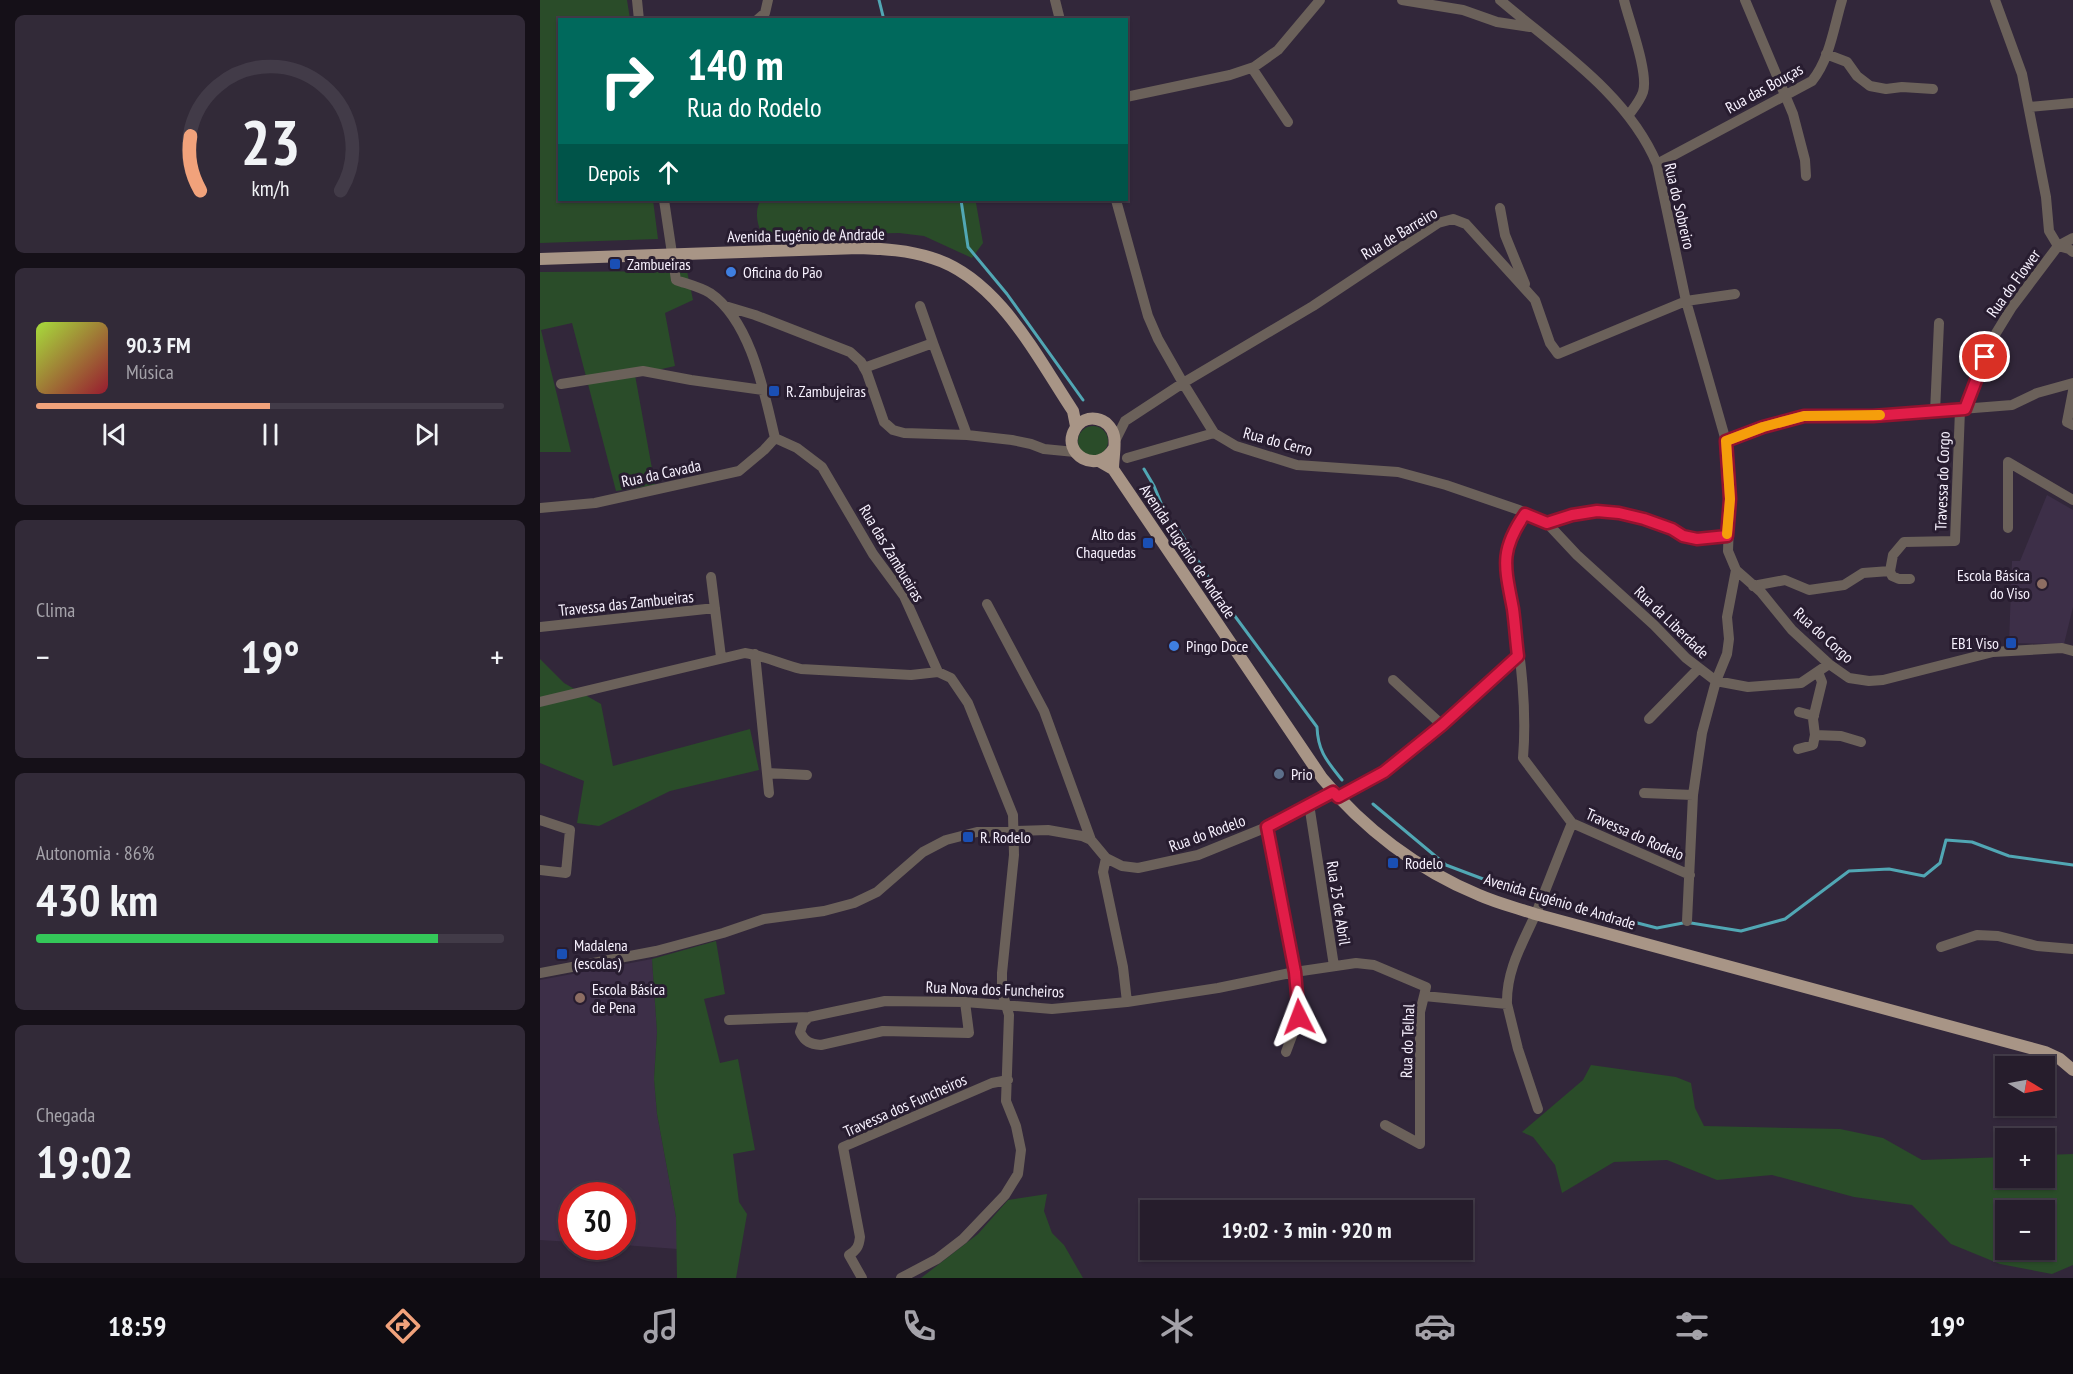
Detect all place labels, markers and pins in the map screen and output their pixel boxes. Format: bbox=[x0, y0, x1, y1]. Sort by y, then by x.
place label: Zambueiras bbox=[627, 254, 691, 274]
marker: Zambueiras bbox=[608, 257, 622, 271]
place label: Oficina do Pão bbox=[743, 262, 823, 282]
marker: Oficina do Pão bbox=[724, 265, 738, 279]
pin bbox=[1959, 331, 2010, 382]
place label: R. Zambujeiras bbox=[786, 381, 866, 401]
marker: R. Zambujeiras bbox=[767, 384, 781, 398]
place label: Alto das Chaquedas bbox=[1076, 524, 1136, 562]
marker: Alto das Chaquedas bbox=[1141, 536, 1155, 550]
place label: Escola Básica do Viso bbox=[1957, 565, 2030, 603]
marker: Escola Básica do Viso bbox=[2035, 577, 2049, 591]
place label: EB1 Viso bbox=[1951, 633, 1999, 653]
place label: Pingo Doce bbox=[1186, 636, 1248, 656]
marker: EB1 Viso bbox=[2004, 636, 2018, 650]
marker: Pingo Doce bbox=[1167, 639, 1181, 653]
place label: Prio bbox=[1291, 764, 1313, 784]
marker: Prio bbox=[1272, 767, 1286, 781]
place label: R. Rodelo bbox=[980, 827, 1031, 847]
marker: R. Rodelo bbox=[961, 830, 975, 844]
place label: Rodelo bbox=[1405, 853, 1443, 873]
marker: Rodelo bbox=[1386, 856, 1400, 870]
place label: Madalena (escolas) bbox=[574, 935, 628, 973]
marker: Madalena (escolas) bbox=[555, 947, 569, 961]
place label: Escola Básica de Pena bbox=[592, 979, 665, 1017]
marker: Escola Básica de Pena bbox=[573, 991, 587, 1005]

